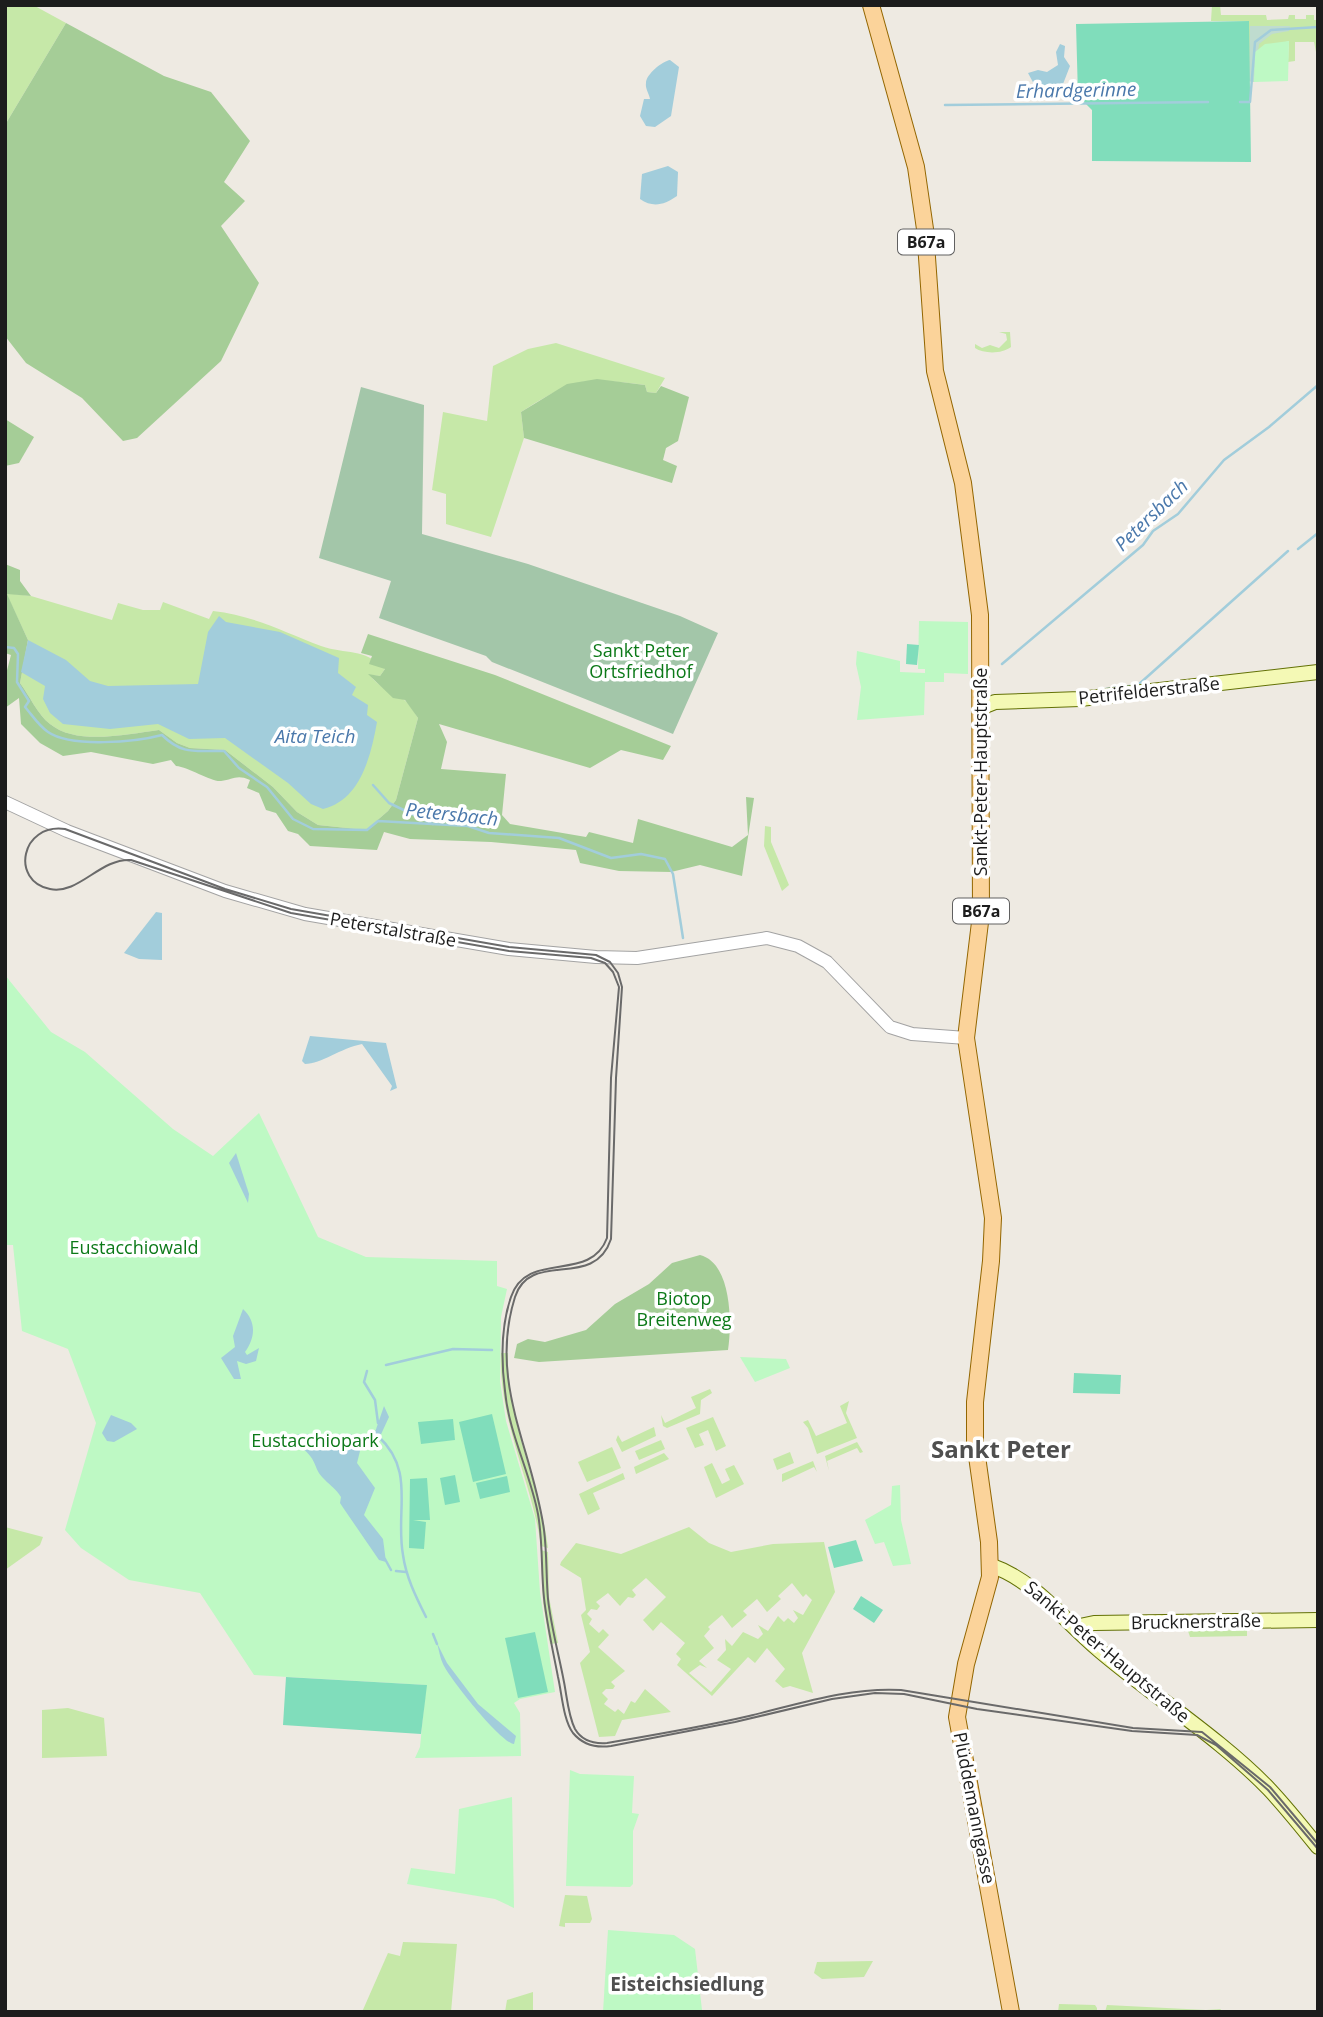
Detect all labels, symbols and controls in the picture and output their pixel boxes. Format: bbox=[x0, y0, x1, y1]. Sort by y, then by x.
water label: Erhardgerinne bbox=[1016, 76, 1136, 104]
road number: B67a bbox=[898, 230, 954, 254]
water label: Petersbach bbox=[1109, 473, 1193, 557]
park label: Sankt Peter Ortsfriedhof bbox=[589, 638, 694, 683]
street label: Sankt-Peter-Hauptstraße bbox=[968, 668, 992, 876]
street label: Petrifelderstraße bbox=[1077, 671, 1221, 709]
water label: Aita Teich bbox=[273, 723, 355, 749]
water label: Petersbach bbox=[404, 796, 500, 832]
road number: B67a bbox=[953, 898, 1009, 923]
street label: Peterstalstraße bbox=[328, 906, 458, 952]
park label: Eustacchiowald bbox=[69, 1235, 199, 1259]
park label: Biotop Breitenweg bbox=[636, 1286, 732, 1331]
park label: Eustacchiopark bbox=[251, 1428, 379, 1452]
district label: Sankt Peter bbox=[931, 1432, 1071, 1465]
street label: Sankt-Peter-Hauptstraße bbox=[1020, 1575, 1195, 1727]
street label: Brucknerstraße bbox=[1131, 1608, 1261, 1634]
street label: Plüddemanngasse bbox=[948, 1730, 1001, 1886]
district label: Eisteichsiedlung bbox=[610, 1971, 764, 1997]

